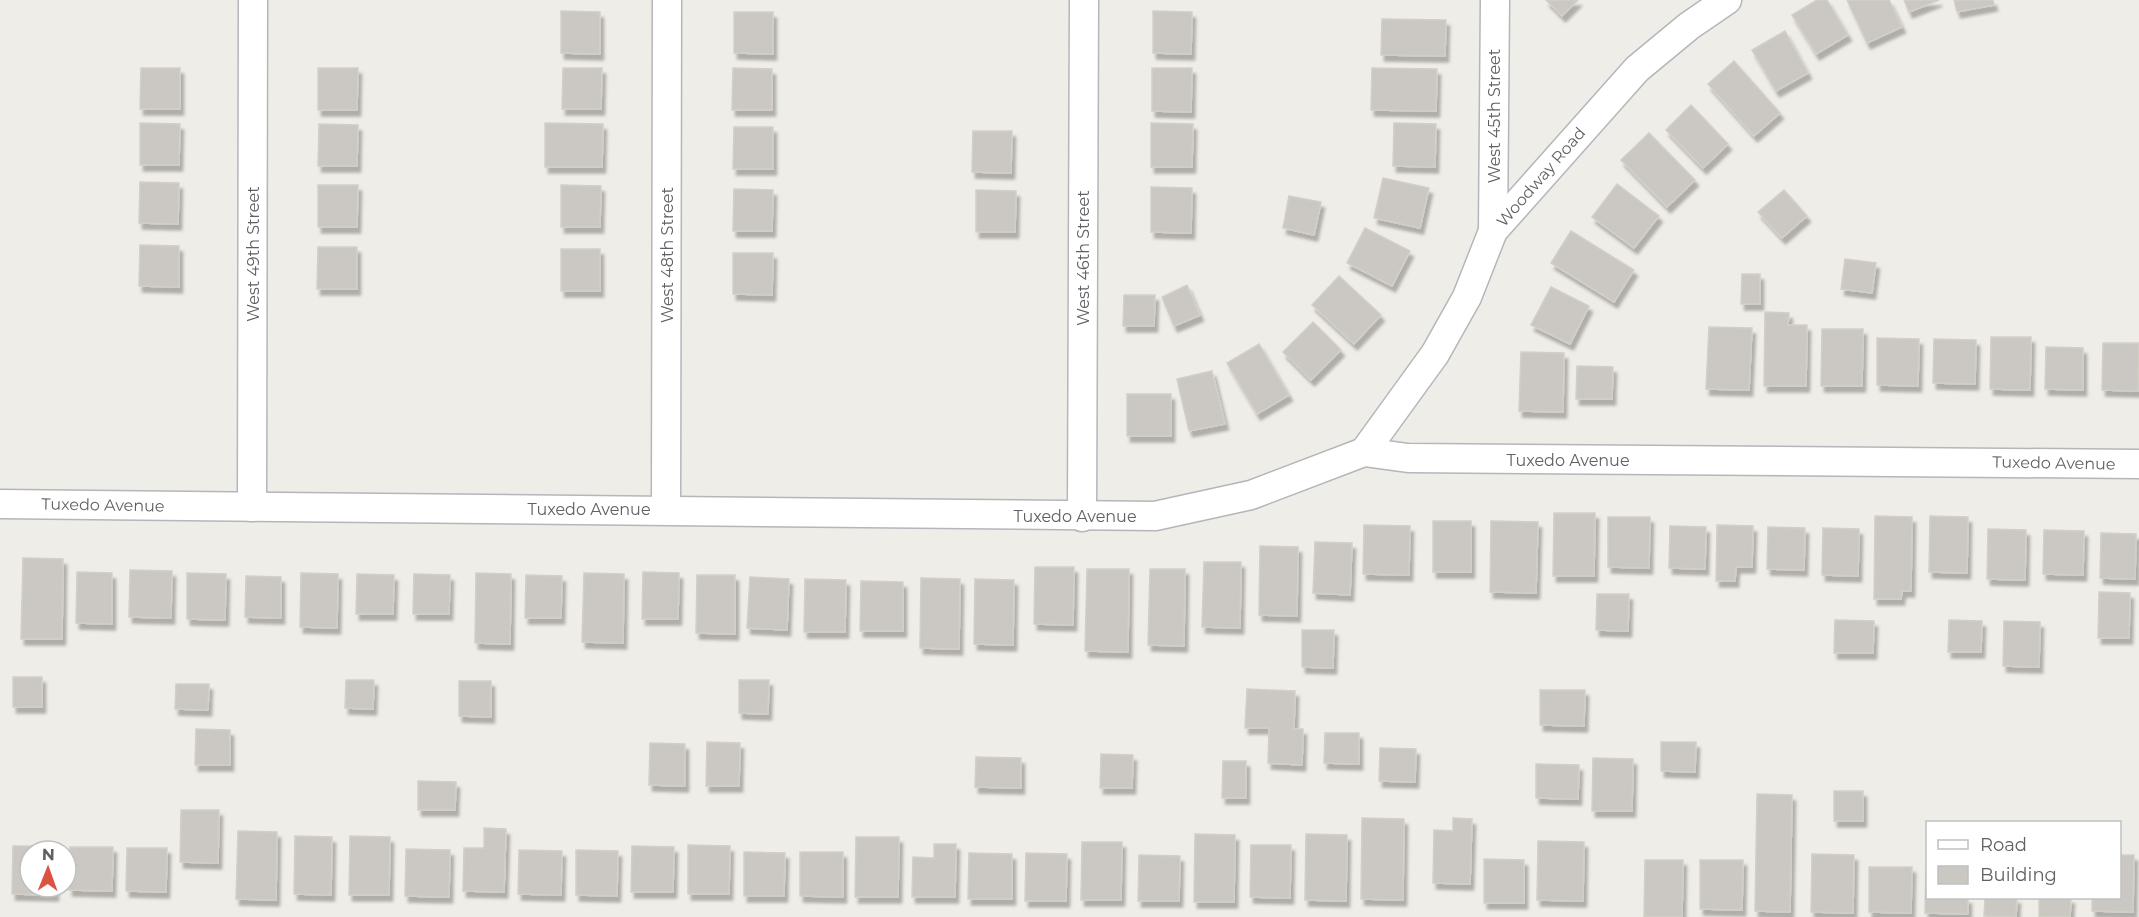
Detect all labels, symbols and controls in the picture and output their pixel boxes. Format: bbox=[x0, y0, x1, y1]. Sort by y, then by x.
street label: West 45th Street bbox=[1485, 48, 1504, 183]
street label: Woodway Road bbox=[1493, 123, 1589, 231]
street label: West 49th Street bbox=[244, 186, 263, 322]
street label: West 48th Street bbox=[658, 187, 677, 323]
street label: West 46th Street bbox=[1074, 190, 1093, 326]
street label: Tuxedo Avenue bbox=[1506, 451, 1630, 470]
street label: Tuxedo Avenue bbox=[1992, 452, 2116, 474]
street label: Tuxedo Avenue bbox=[41, 494, 165, 516]
street label: Tuxedo Avenue bbox=[527, 500, 651, 519]
street label: Tuxedo Avenue bbox=[1013, 507, 1137, 526]
legend bbox=[1926, 821, 2121, 899]
text: Road bbox=[1980, 834, 2027, 856]
north arrow bbox=[18, 839, 78, 899]
text: N bbox=[42, 845, 55, 864]
text: Building bbox=[1980, 864, 2057, 886]

